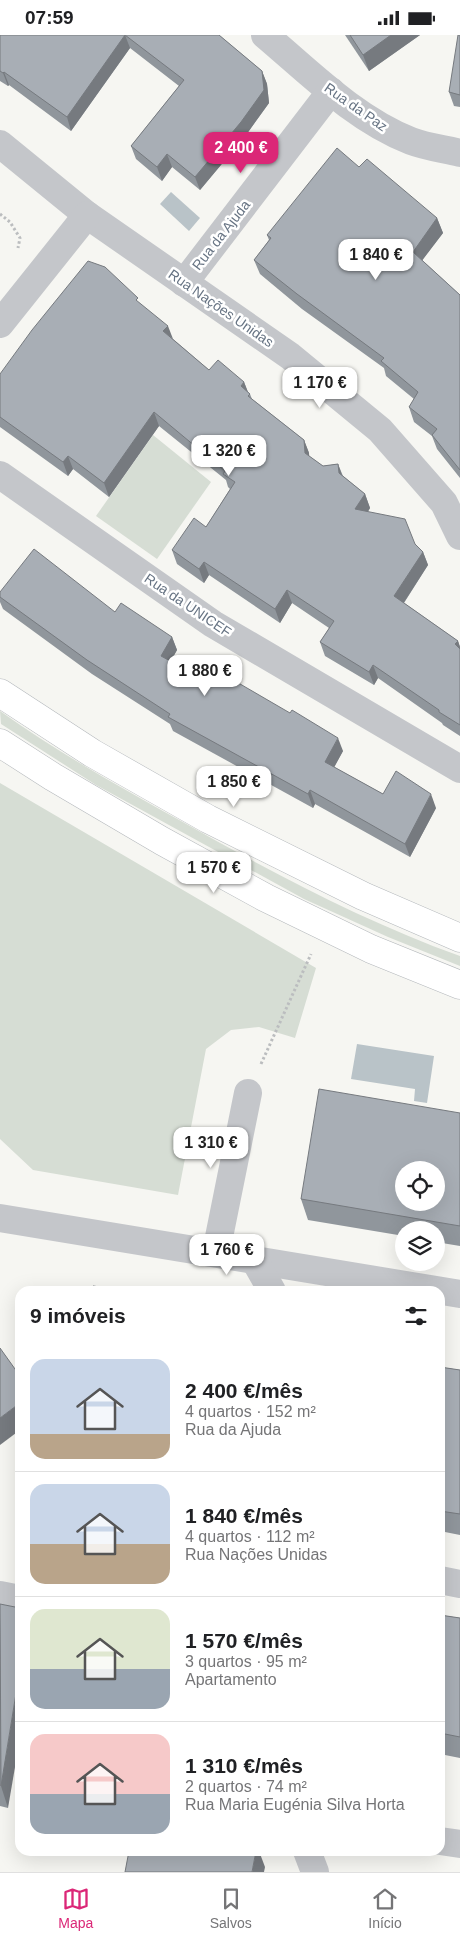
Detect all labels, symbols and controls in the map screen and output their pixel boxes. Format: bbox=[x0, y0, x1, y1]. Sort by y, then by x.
text: 07:59 bbox=[25, 7, 74, 28]
street label: Rua da Paz bbox=[321, 79, 391, 135]
pin: 2 400 € bbox=[195, 131, 287, 174]
text: 2 400 € bbox=[214, 139, 268, 156]
street label: Rua da Ajuda bbox=[189, 197, 253, 273]
pin: 1 840 € bbox=[330, 239, 422, 281]
text: 1 840 € bbox=[349, 246, 403, 263]
street label: Rua Nações Unidas bbox=[165, 266, 277, 350]
pin: 1 170 € bbox=[274, 367, 366, 409]
text: 1 170 € bbox=[293, 374, 347, 391]
pin: 1 320 € bbox=[183, 435, 275, 477]
text: 1 320 € bbox=[202, 442, 256, 459]
street label: Rua da UNICEF bbox=[142, 570, 234, 640]
pin: 1 880 € bbox=[159, 655, 251, 697]
text: 1 880 € bbox=[178, 662, 232, 679]
pin: 1 850 € bbox=[188, 765, 280, 808]
text: 1 850 € bbox=[207, 773, 261, 790]
pin: 1 570 € bbox=[168, 851, 260, 894]
text: 1 570 € bbox=[187, 859, 241, 876]
pin: 1 310 € bbox=[165, 1127, 257, 1169]
text: 1 310 € bbox=[184, 1134, 238, 1151]
map controls bbox=[395, 1161, 445, 1271]
button: locate bbox=[395, 1161, 445, 1211]
button: layers bbox=[395, 1221, 445, 1271]
pin: 1 760 € bbox=[181, 1233, 273, 1276]
text: 1 760 € bbox=[200, 1241, 254, 1258]
icon: filters bbox=[402, 1302, 430, 1330]
text: 9 imóveis bbox=[30, 1304, 126, 1327]
icon: home bbox=[70, 1379, 130, 1439]
text: 2 400 €/mês bbox=[185, 1379, 303, 1402]
text: 4 quartos · 152 m² bbox=[185, 1403, 316, 1420]
text: Rua da Ajuda bbox=[185, 1421, 281, 1438]
icon: home bbox=[70, 1504, 130, 1564]
text: 1 840 €/mês bbox=[185, 1504, 303, 1527]
text: 4 quartos · 112 m² bbox=[185, 1528, 315, 1545]
text: Rua Nações Unidas bbox=[185, 1546, 327, 1563]
icon: home bbox=[70, 1629, 130, 1689]
text: 1 570 €/mês bbox=[185, 1629, 303, 1652]
text: 3 quartos · 95 m² bbox=[185, 1653, 307, 1670]
text: Apartamento bbox=[185, 1671, 277, 1688]
icon: home bbox=[70, 1754, 130, 1814]
text: 1 310 €/mês bbox=[185, 1754, 303, 1777]
text: 2 quartos · 74 m² bbox=[185, 1778, 307, 1795]
text: Rua Maria Eugénia Silva Horta bbox=[185, 1796, 405, 1813]
tab: Mapa bbox=[58, 1885, 93, 1931]
tab: Salvos bbox=[210, 1885, 252, 1931]
tab: Início bbox=[368, 1885, 402, 1931]

